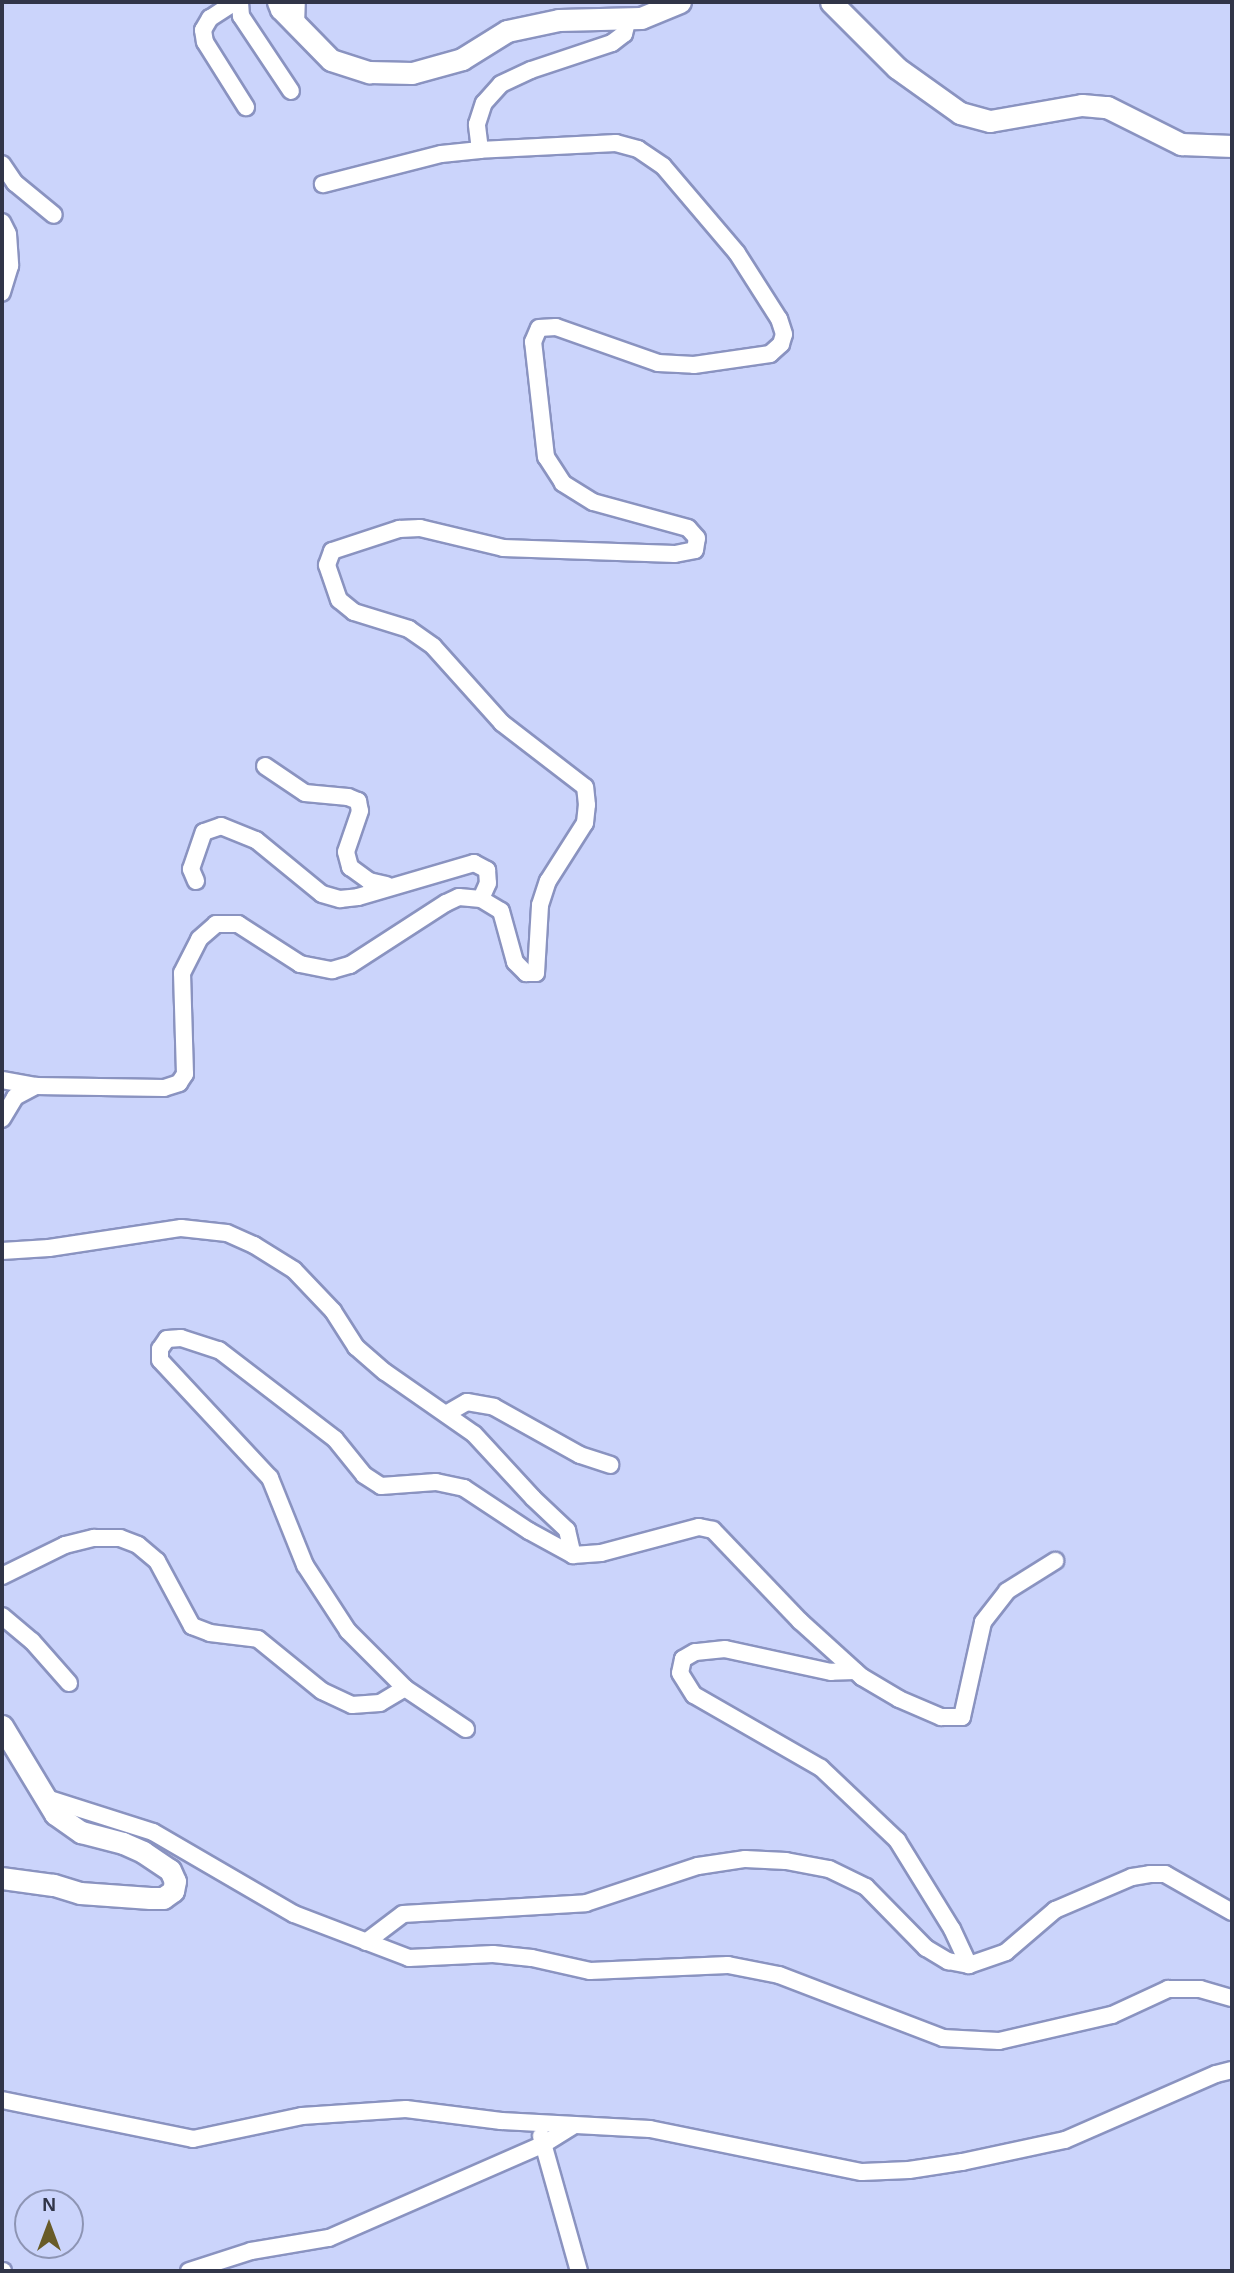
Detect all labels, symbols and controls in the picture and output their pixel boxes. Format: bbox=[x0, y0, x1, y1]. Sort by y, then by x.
north arrow bbox=[14, 2189, 84, 2259]
text: N bbox=[42, 2194, 56, 2215]

